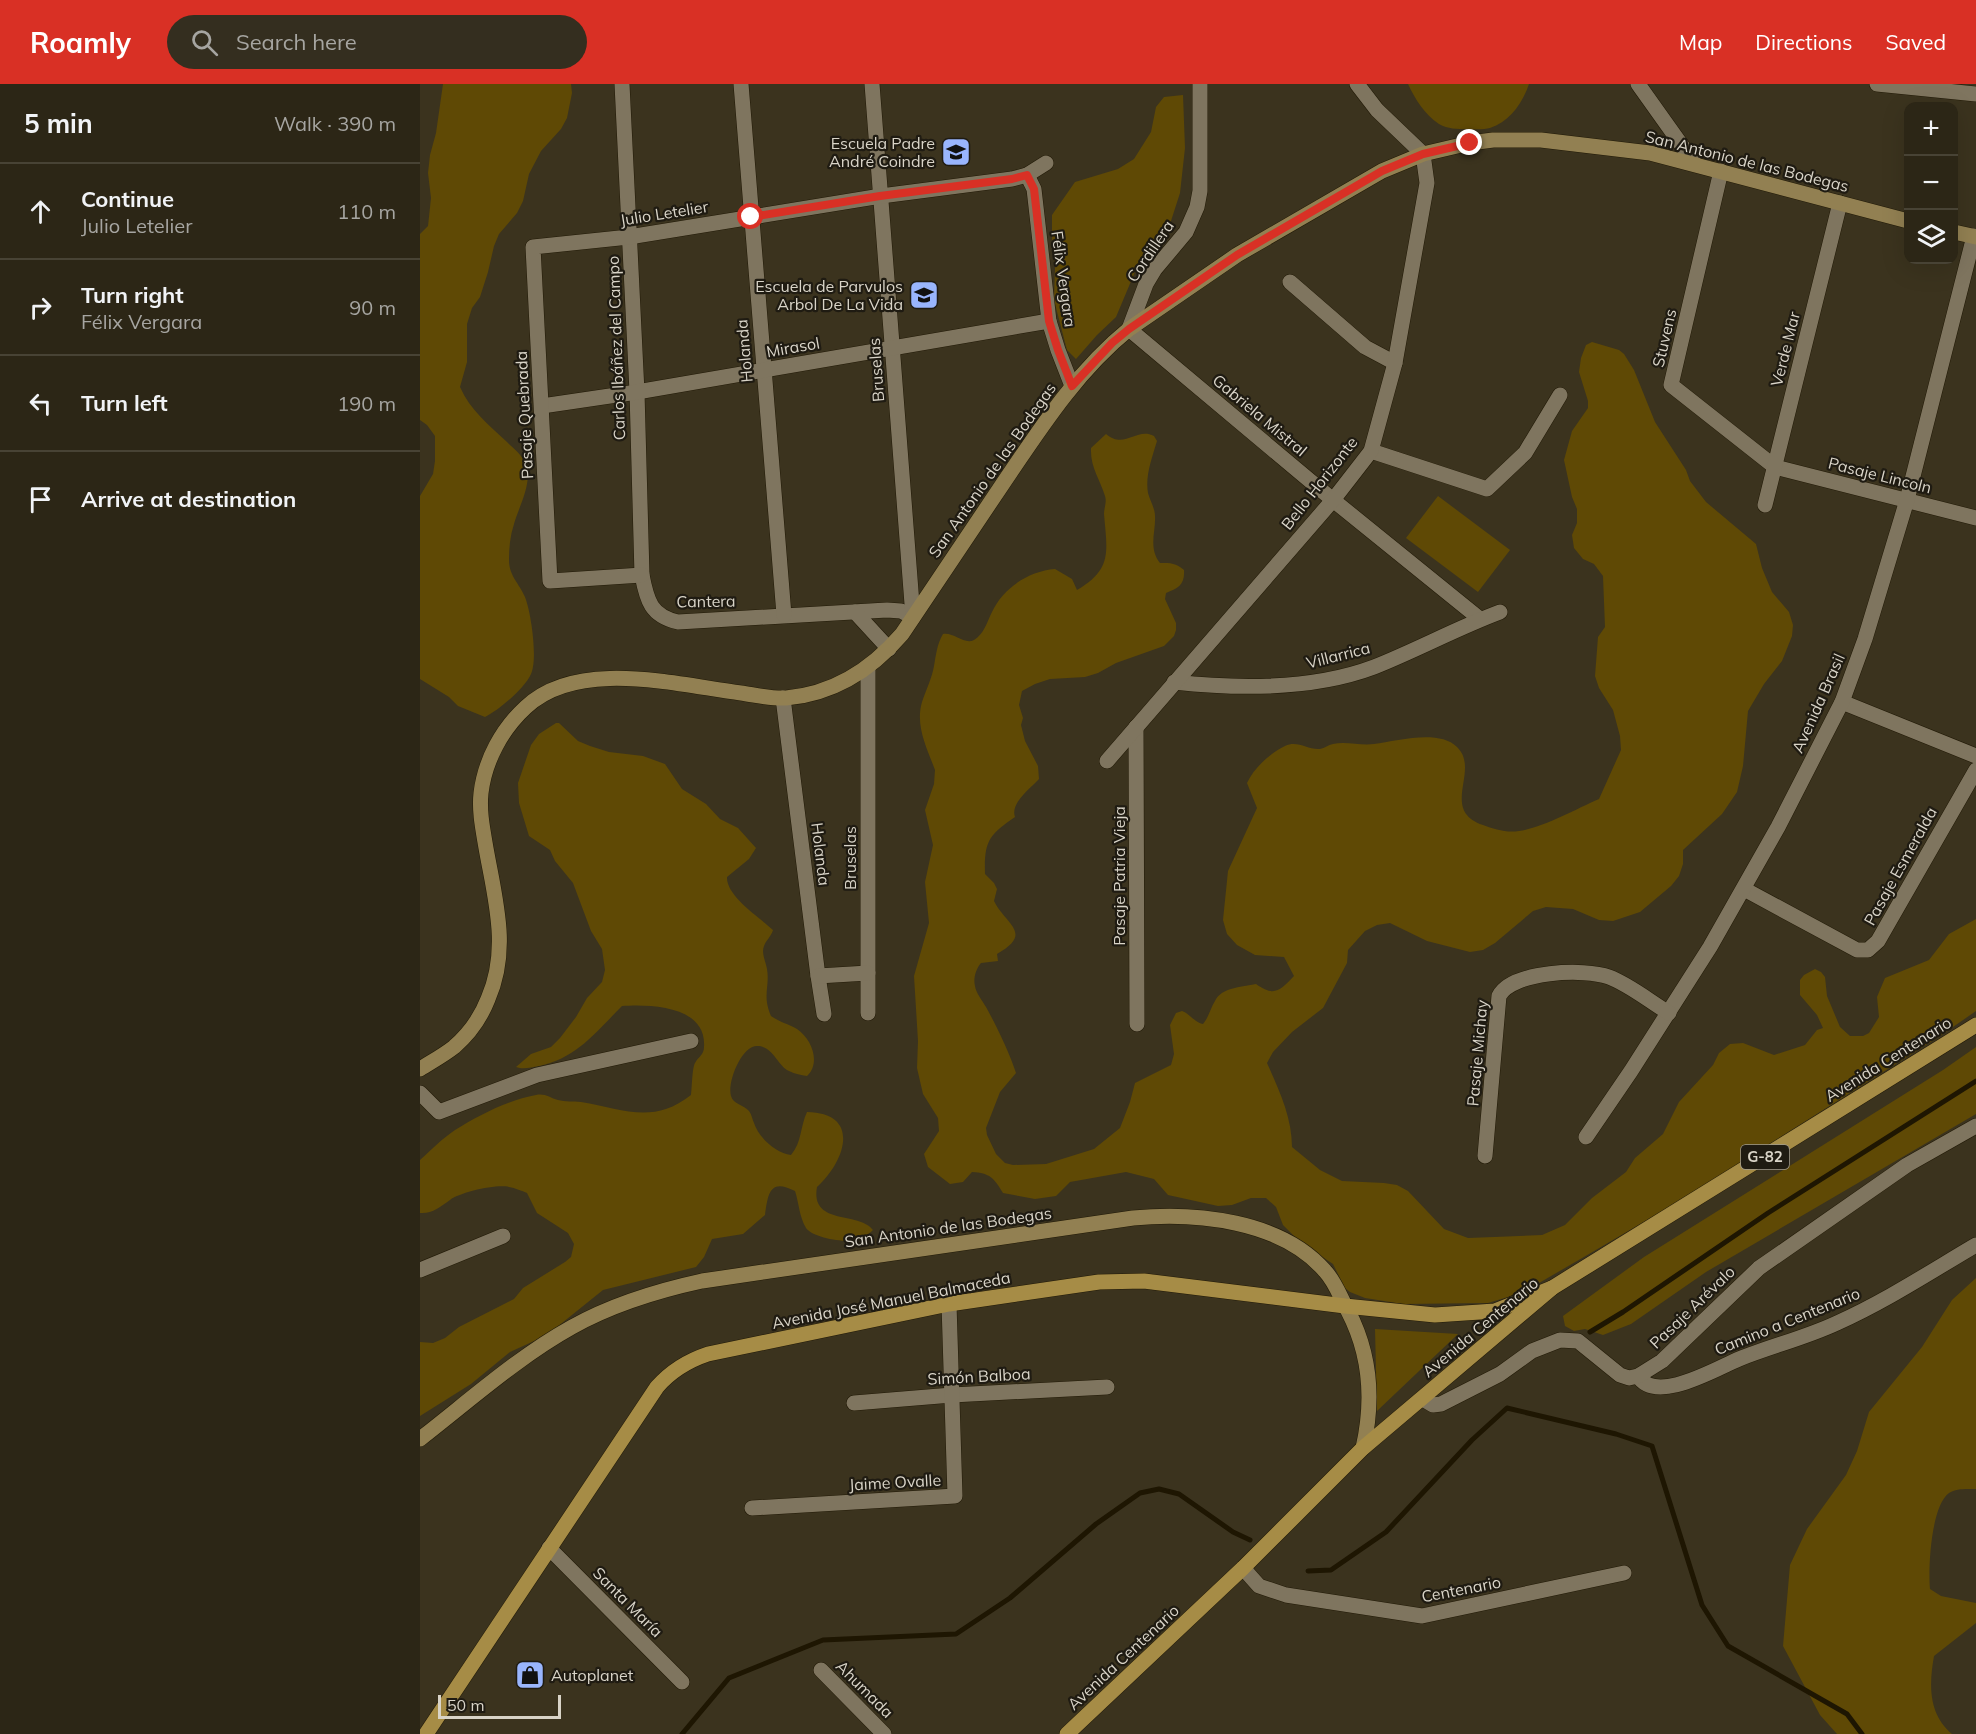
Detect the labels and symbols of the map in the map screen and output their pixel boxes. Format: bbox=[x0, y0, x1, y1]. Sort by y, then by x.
street label: San Antonio de las Bodegas bbox=[1643, 126, 1851, 196]
route end bbox=[1456, 129, 1482, 155]
place label: Escuela Padre André Coindre bbox=[829, 133, 935, 171]
school or university icon: Escuela Padre André Coindre bbox=[940, 136, 972, 168]
street label: Julio Letelier bbox=[618, 196, 710, 230]
route start bbox=[737, 203, 763, 229]
street label: Cordillera bbox=[1122, 216, 1178, 286]
street label: Félix Vergara bbox=[1047, 230, 1081, 328]
street label: Carlos Ibáñez del Campo bbox=[603, 256, 629, 440]
place label: Escuela de Parvulos Arbol De La Vida bbox=[755, 276, 903, 314]
school or university icon: Escuela de Parvulos Arbol De La Vida bbox=[908, 279, 940, 311]
street label: Stuvens bbox=[1648, 307, 1680, 369]
street label: Verde Mar bbox=[1766, 309, 1804, 388]
street label: Holanda bbox=[731, 319, 757, 383]
street label: Mirasol bbox=[765, 332, 821, 362]
street label: Bruselas bbox=[864, 337, 888, 403]
street label: Pasaje Quebrada bbox=[511, 350, 537, 480]
street label: Gabriela Mistral bbox=[1209, 370, 1311, 460]
street label: San Antonio de las Bodegas bbox=[924, 379, 1060, 561]
street label: Bello Horizonte bbox=[1277, 433, 1361, 533]
street label: Pasaje Lincoln bbox=[1826, 452, 1934, 498]
street label: Cantera bbox=[676, 590, 736, 612]
street label: Villarrica bbox=[1304, 637, 1372, 673]
street label: Avenida Brasil bbox=[1787, 650, 1849, 756]
street label: Pasaje Esmeralda bbox=[1859, 803, 1941, 929]
street label: Pasaje Patria Vieja bbox=[1109, 806, 1129, 946]
street label: Holanda bbox=[807, 821, 835, 887]
street label: Bruselas bbox=[840, 826, 860, 890]
street label: Pasaje Michay bbox=[1462, 998, 1492, 1107]
street label: Avenida Centenario bbox=[1821, 1012, 1955, 1106]
road number: G-82 bbox=[1741, 1145, 1789, 1169]
street label: San Antonio de las Bodegas bbox=[843, 1203, 1053, 1251]
street label: Pasaje Arévalo bbox=[1645, 1261, 1739, 1353]
street label: Avenida José Manuel Balmaceda bbox=[770, 1267, 1012, 1333]
street label: Avenida Centenario bbox=[1418, 1273, 1542, 1381]
street label: Camino a Centenario bbox=[1711, 1283, 1863, 1359]
street label: Simón Balboa bbox=[927, 1363, 1031, 1389]
street label: Jaime Ovalle bbox=[848, 1470, 942, 1494]
street label: Santa María bbox=[589, 1563, 667, 1641]
street label: Centenario bbox=[1420, 1572, 1502, 1606]
street label: Avenida Centenario bbox=[1063, 1600, 1183, 1714]
street label: Ahumada bbox=[832, 1656, 898, 1722]
shop icon: Autoplanet bbox=[514, 1659, 546, 1691]
place label: Autoplanet bbox=[551, 1665, 634, 1685]
scale bar bbox=[438, 1692, 561, 1720]

